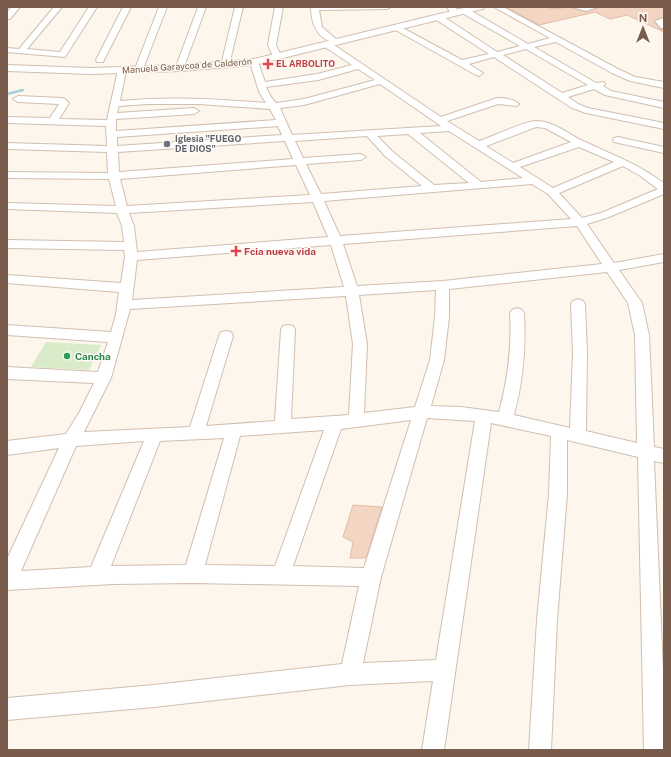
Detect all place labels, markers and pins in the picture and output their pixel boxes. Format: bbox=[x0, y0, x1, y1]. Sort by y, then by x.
place label: EL ARBOLITO bbox=[276, 58, 335, 69]
marker: EL ARBOLITO bbox=[263, 59, 273, 69]
place label: Iglesia "FUEGO DE DIOS" bbox=[175, 133, 241, 154]
marker: Iglesia "FUEGO DE DIOS" bbox=[162, 139, 172, 149]
place label: Fcia nueva vida bbox=[244, 245, 316, 257]
marker: Fcia nueva vida bbox=[231, 246, 241, 256]
place label: Cancha bbox=[75, 350, 111, 362]
marker: Cancha bbox=[62, 351, 72, 361]

